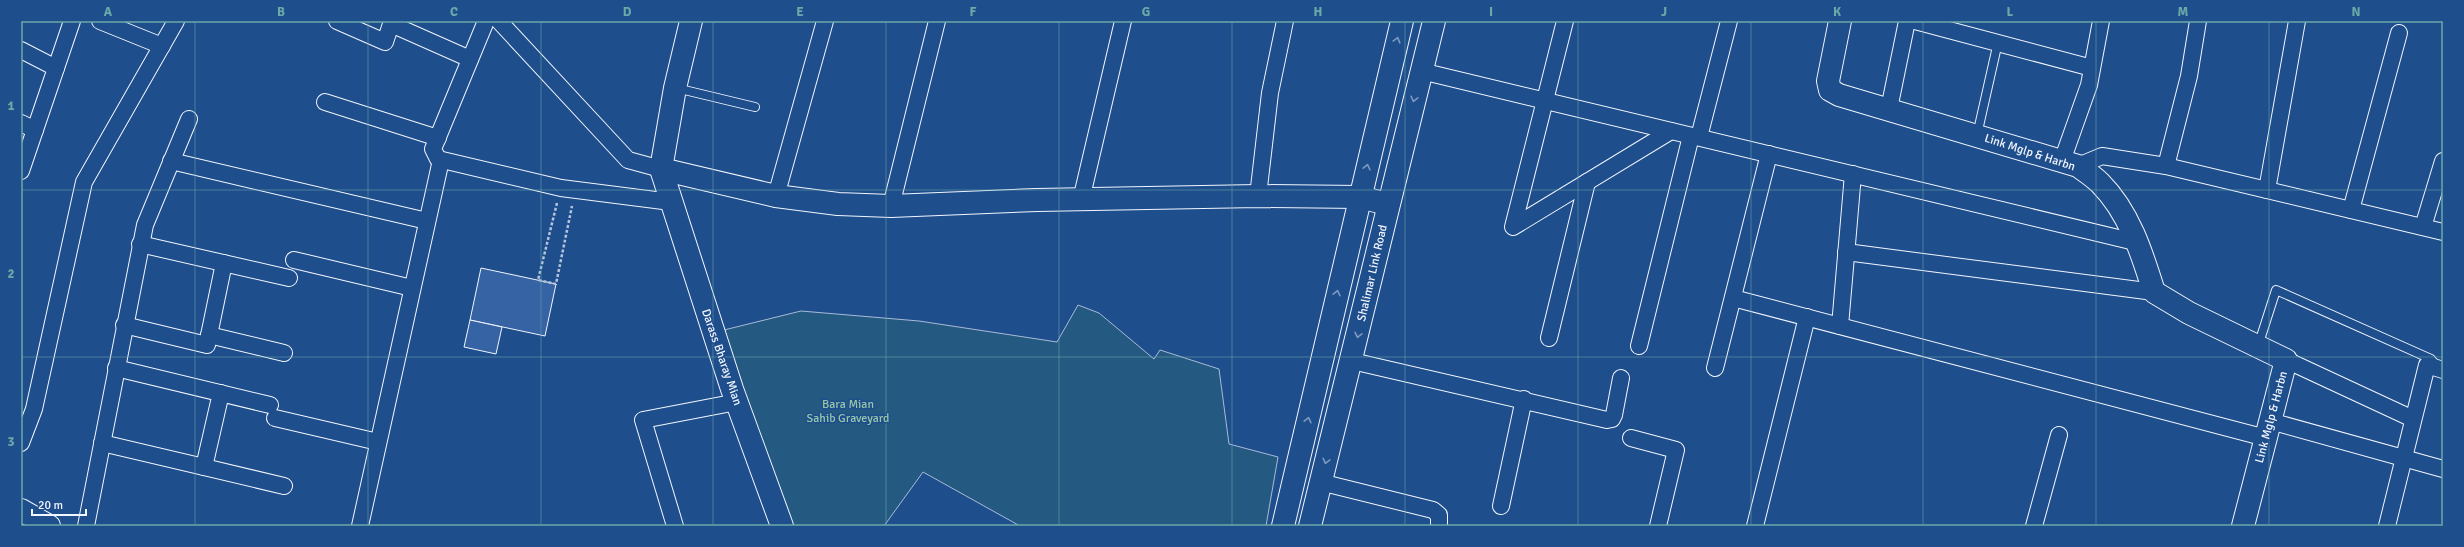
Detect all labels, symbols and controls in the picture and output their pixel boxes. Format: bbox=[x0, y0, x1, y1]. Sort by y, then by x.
text: A bbox=[104, 4, 113, 20]
text: B bbox=[277, 4, 285, 20]
text: C bbox=[450, 4, 458, 20]
text: D bbox=[623, 4, 632, 20]
text: E bbox=[796, 4, 804, 20]
text: F bbox=[970, 4, 977, 20]
text: G bbox=[1142, 4, 1150, 20]
text: H bbox=[1314, 4, 1322, 20]
text: I bbox=[1489, 4, 1493, 20]
text: J bbox=[1661, 4, 1667, 20]
text: K bbox=[1833, 4, 1841, 20]
text: L bbox=[2007, 4, 2014, 20]
text: M bbox=[2178, 4, 2189, 20]
text: N bbox=[2351, 4, 2361, 20]
one-way arrow bbox=[1392, 37, 1401, 44]
one-way arrow bbox=[1410, 96, 1419, 103]
text: 1 bbox=[7, 98, 15, 114]
street label: Link Mglp & Harbn bbox=[1983, 131, 2077, 174]
one-way arrow bbox=[1362, 164, 1371, 171]
street label: Shalimar Link Road bbox=[1354, 223, 1391, 323]
text: 2 bbox=[7, 266, 15, 282]
one-way arrow bbox=[1333, 290, 1341, 296]
street label: Darass Bharay Mian bbox=[698, 307, 745, 407]
one-way arrow bbox=[1354, 332, 1362, 338]
street label: Link Mglp & Harbn bbox=[2252, 369, 2291, 465]
park label: Bara Mian Sahib Graveyard bbox=[807, 397, 889, 426]
one-way arrow bbox=[1303, 417, 1311, 423]
text: 3 bbox=[7, 434, 15, 450]
one-way arrow bbox=[1322, 458, 1330, 464]
scale bar bbox=[32, 491, 86, 517]
text: 20 m bbox=[38, 498, 63, 513]

